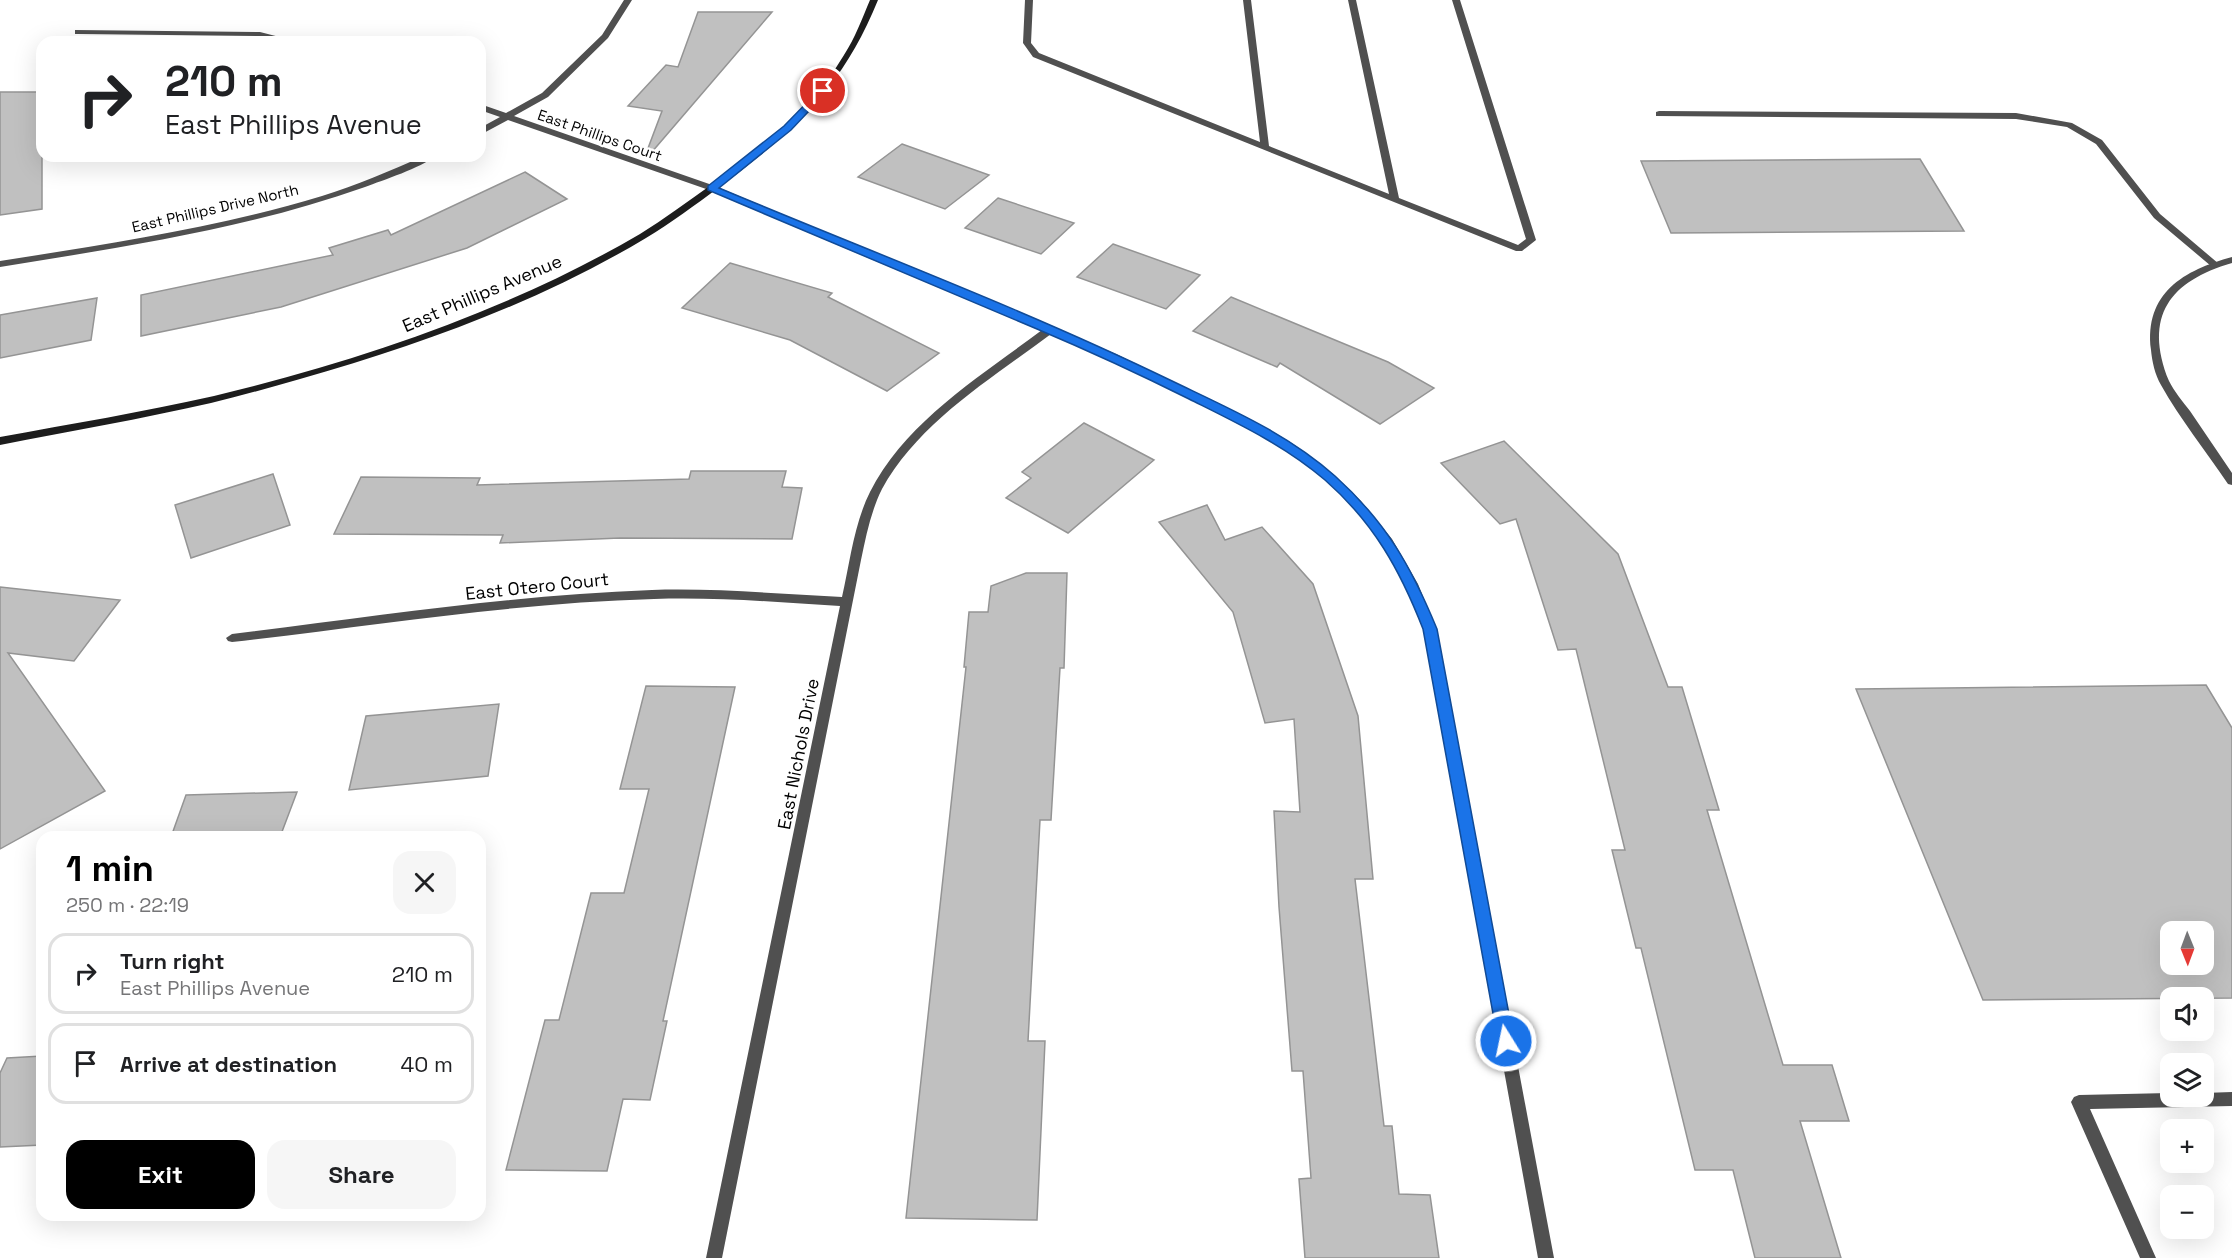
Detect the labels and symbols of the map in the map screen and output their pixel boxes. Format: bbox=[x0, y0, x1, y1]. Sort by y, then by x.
pin bbox=[797, 65, 848, 116]
street label: East Phillips Court bbox=[535, 105, 665, 165]
street label: East Phillips Drive North bbox=[130, 180, 300, 236]
street label: East Phillips Avenue bbox=[399, 249, 565, 337]
street label: East Otero Court bbox=[464, 567, 610, 605]
street label: East Nichols Drive bbox=[772, 676, 824, 832]
north arrow bbox=[2160, 921, 2214, 975]
position arrow bbox=[1474, 1009, 1538, 1073]

